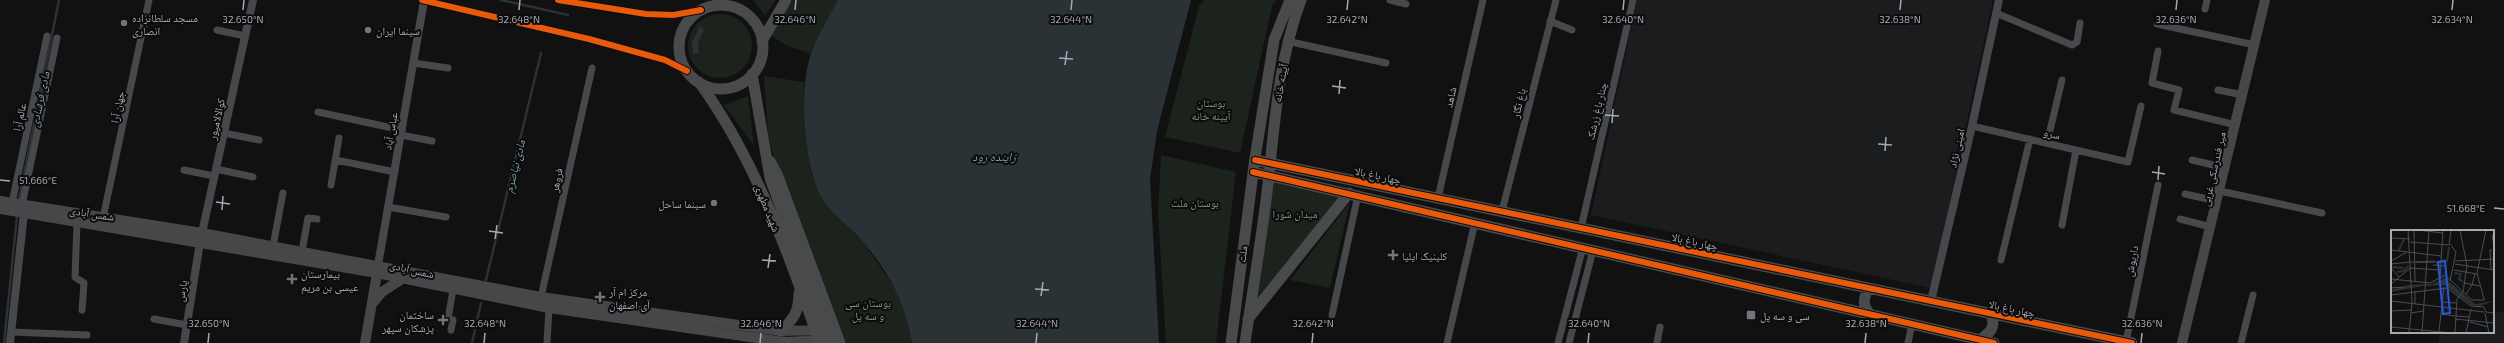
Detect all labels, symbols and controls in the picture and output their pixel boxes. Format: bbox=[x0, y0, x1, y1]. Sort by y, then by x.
place label: مسجد سلطانزاده انصاری bbox=[132, 11, 198, 38]
text: 32.650°N bbox=[222, 13, 264, 25]
text: 32.648°N bbox=[498, 13, 540, 25]
text: 32.646°N bbox=[774, 13, 816, 25]
text: 32.644°N bbox=[1050, 13, 1092, 25]
text: 32.642°N bbox=[1326, 13, 1368, 25]
text: 32.640°N bbox=[1602, 13, 1644, 25]
text: 32.638°N bbox=[1879, 13, 1921, 25]
text: 32.636°N bbox=[2155, 13, 2197, 25]
text: 32.634°N bbox=[2431, 13, 2473, 25]
marker: مسجد سلطانزاده انصاری bbox=[119, 18, 129, 28]
place label: سینما ایران bbox=[376, 24, 420, 38]
marker: سینما ایران bbox=[363, 25, 373, 35]
street label: آیینه خانه bbox=[1270, 63, 1290, 103]
water label: مادی فرشادی bbox=[26, 69, 54, 129]
street label: چنار باغ زرشک bbox=[1583, 81, 1610, 141]
street label: شاهد bbox=[1441, 85, 1459, 109]
street label: باغ نگار bbox=[1508, 87, 1529, 120]
street label: جهان آرا bbox=[107, 90, 128, 124]
park label: بوستان آیینه خانه bbox=[1192, 96, 1231, 122]
street label: کوالالامپور bbox=[205, 97, 228, 142]
street label: عالم آرا bbox=[10, 101, 30, 133]
street label: عباس آباد bbox=[380, 111, 401, 151]
street label: سرو bbox=[2042, 125, 2062, 141]
street label: امینی نژاد bbox=[1945, 127, 1968, 169]
street label: میر فندرسکی غربی bbox=[2198, 130, 2229, 208]
water label: مادی نیاصرم bbox=[501, 137, 529, 195]
water label: زاینده رود bbox=[972, 149, 1018, 164]
street label: چهار باغ بالا bbox=[1353, 164, 1402, 187]
street label: فروهر bbox=[547, 166, 565, 194]
text: 51.666°E bbox=[19, 174, 57, 186]
street label: شهید مطهری bbox=[752, 182, 783, 234]
park label: بوستان ملت bbox=[1171, 196, 1219, 210]
place label: سینما ساحل bbox=[658, 197, 706, 211]
marker: سینما ساحل bbox=[709, 198, 719, 208]
text: 51.668°E bbox=[2447, 202, 2486, 214]
street label: شمس آبادی bbox=[69, 203, 115, 224]
park label: میدان شورا bbox=[1273, 207, 1317, 221]
street label: چهار باغ بالا bbox=[1670, 230, 1719, 253]
inset map bbox=[2391, 230, 2494, 333]
street label: داریوش bbox=[2122, 244, 2141, 278]
street label: ملت bbox=[1235, 245, 1249, 263]
marker: کلینیک ایلیا bbox=[1387, 249, 1399, 261]
place label: کلینیک ایلیا bbox=[1402, 249, 1448, 262]
street label: شمس آبادی bbox=[388, 258, 435, 281]
place label: بیمارستان عیسی بن مریم bbox=[301, 267, 359, 295]
marker: بیمارستان عیسی بن مریم bbox=[286, 273, 298, 285]
street label: پارس bbox=[173, 279, 190, 303]
place label: مرکز ام آر آی اصفهان bbox=[608, 285, 650, 312]
marker: مرکز ام آر آی اصفهان bbox=[594, 291, 606, 303]
park label: بوستان سی و سه پل bbox=[845, 296, 891, 323]
street label: چهار باغ بالا bbox=[1987, 297, 2036, 320]
place label: ساختمان پزشکان سپهر bbox=[381, 308, 434, 335]
marker: سی و سه پل bbox=[1745, 309, 1757, 321]
place label: سی و سه پل bbox=[1760, 309, 1810, 323]
marker: ساختمان پزشکان سپهر bbox=[437, 314, 449, 326]
text: 32.650°N bbox=[188, 317, 230, 329]
text: 32.648°N bbox=[464, 317, 506, 329]
text: 32.646°N bbox=[740, 317, 782, 329]
text: 32.644°N bbox=[1016, 317, 1058, 329]
text: 32.642°N bbox=[1292, 317, 1334, 329]
text: 32.640°N bbox=[1568, 317, 1610, 329]
text: 32.638°N bbox=[1845, 317, 1887, 329]
text: 32.636°N bbox=[2121, 317, 2163, 329]

